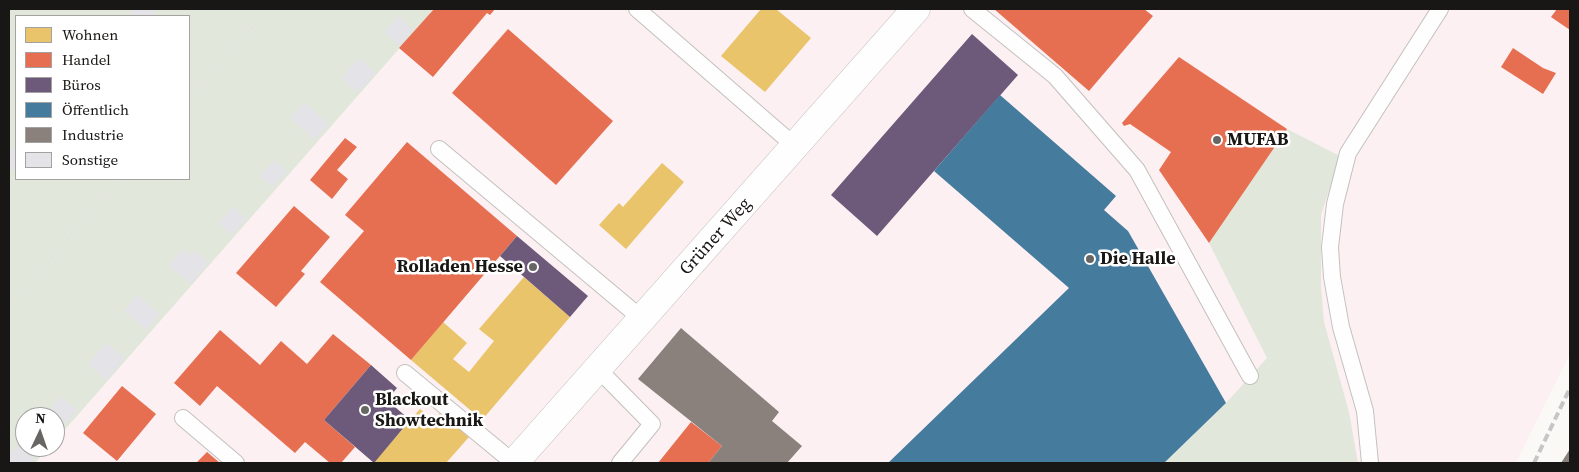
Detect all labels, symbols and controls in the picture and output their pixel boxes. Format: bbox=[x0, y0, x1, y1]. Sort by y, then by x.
legend bbox=[15, 15, 190, 180]
text: Wohnen bbox=[62, 24, 118, 45]
text: Handel bbox=[62, 49, 111, 70]
text: Büros bbox=[62, 74, 101, 95]
text: Öffentlich bbox=[62, 99, 129, 120]
text: Industrie bbox=[62, 124, 124, 145]
place label: MUFAB bbox=[1227, 129, 1288, 151]
marker: MUFAB bbox=[1211, 134, 1223, 146]
text: Sonstige bbox=[62, 149, 118, 170]
street label: Grüner Weg bbox=[676, 194, 756, 280]
place label: Die Halle bbox=[1100, 248, 1176, 270]
marker: Die Halle bbox=[1084, 253, 1096, 265]
place label: Rolladen Hesse bbox=[396, 256, 523, 278]
marker: Rolladen Hesse bbox=[527, 261, 539, 273]
place label: Blackout Showtechnik bbox=[375, 389, 483, 432]
marker: Blackout Showtechnik bbox=[359, 404, 371, 416]
north arrow bbox=[15, 407, 65, 457]
text: N bbox=[35, 408, 46, 428]

